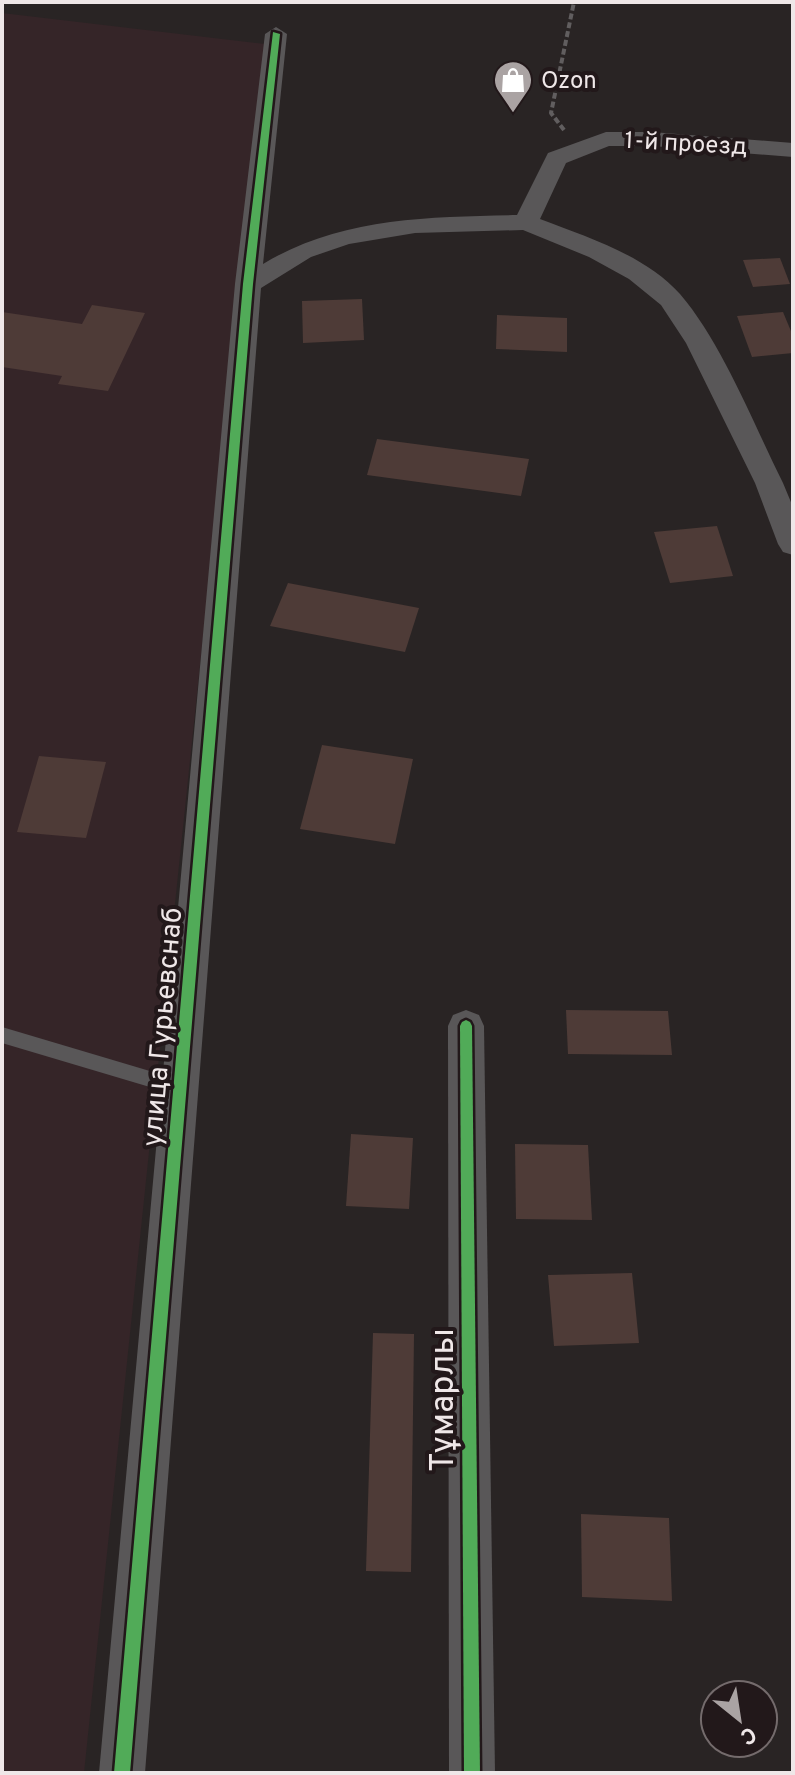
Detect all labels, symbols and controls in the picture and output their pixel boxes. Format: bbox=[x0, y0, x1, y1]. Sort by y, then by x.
shop icon: Ozon bbox=[492, 59, 534, 114]
place label: Ozon bbox=[541, 67, 597, 97]
street label: 1-й проезд bbox=[624, 127, 748, 163]
street label: улица Гурьевснаб bbox=[136, 906, 192, 1148]
street label: Тұмарлы bbox=[423, 1328, 466, 1472]
north arrow bbox=[699, 1679, 779, 1759]
text: С bbox=[735, 1719, 761, 1749]

